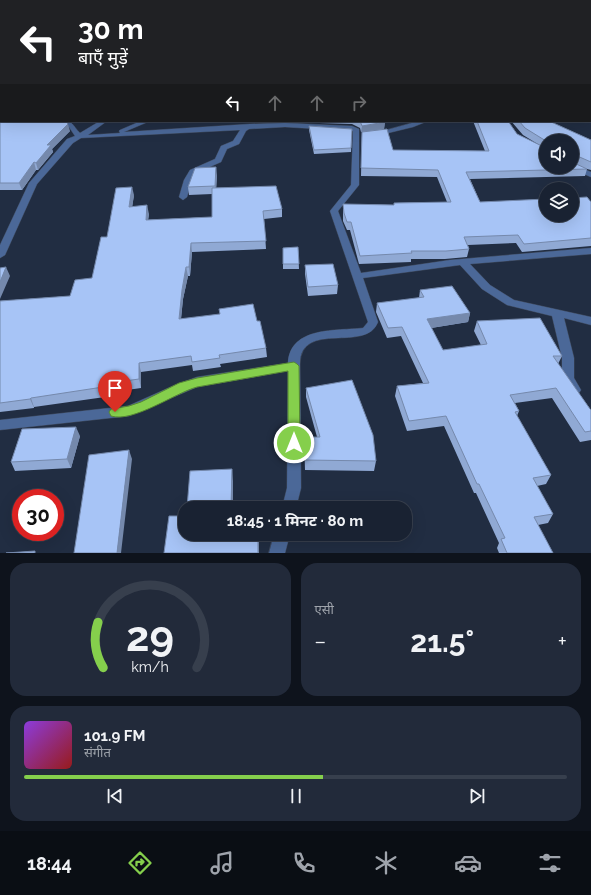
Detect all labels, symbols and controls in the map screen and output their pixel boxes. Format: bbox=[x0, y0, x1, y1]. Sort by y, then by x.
text: 30 m bbox=[78, 13, 144, 46]
icon: left bbox=[12, 16, 64, 68]
text: बाएँ मुड़ें bbox=[78, 47, 128, 68]
icon: left bbox=[222, 92, 244, 114]
icon: ahead bbox=[264, 92, 286, 114]
icon: ahead bbox=[306, 92, 328, 114]
icon: right bbox=[348, 92, 370, 114]
map controls bbox=[539, 134, 579, 222]
button: sound bbox=[539, 134, 579, 174]
button: layers bbox=[539, 182, 579, 222]
pin bbox=[98, 371, 132, 412]
icon: arrive bbox=[104, 377, 126, 399]
position arrow bbox=[273, 422, 315, 464]
speed limit sign: 30 bbox=[12, 489, 64, 541]
text: 18:45 · 1 मिनट · 80 m bbox=[227, 512, 363, 530]
text: एसी bbox=[315, 602, 334, 617]
text: 29 bbox=[126, 611, 174, 660]
text: 21.5° bbox=[410, 624, 474, 659]
text: − bbox=[315, 628, 326, 654]
text: + bbox=[558, 628, 567, 654]
text: km/h bbox=[131, 658, 169, 674]
text: 101.9 FM bbox=[84, 727, 145, 745]
text: संगीत bbox=[84, 745, 111, 760]
icon: previous bbox=[104, 785, 126, 807]
icon: pause bbox=[285, 785, 307, 807]
icon: next bbox=[466, 785, 488, 807]
icon: directions bbox=[126, 849, 154, 877]
icon: music bbox=[208, 849, 236, 877]
icon: phone bbox=[290, 849, 318, 877]
icon: climate bbox=[372, 849, 400, 877]
icon: car bbox=[454, 849, 482, 877]
icon: filters bbox=[536, 849, 564, 877]
text: 18:44 bbox=[27, 853, 72, 874]

